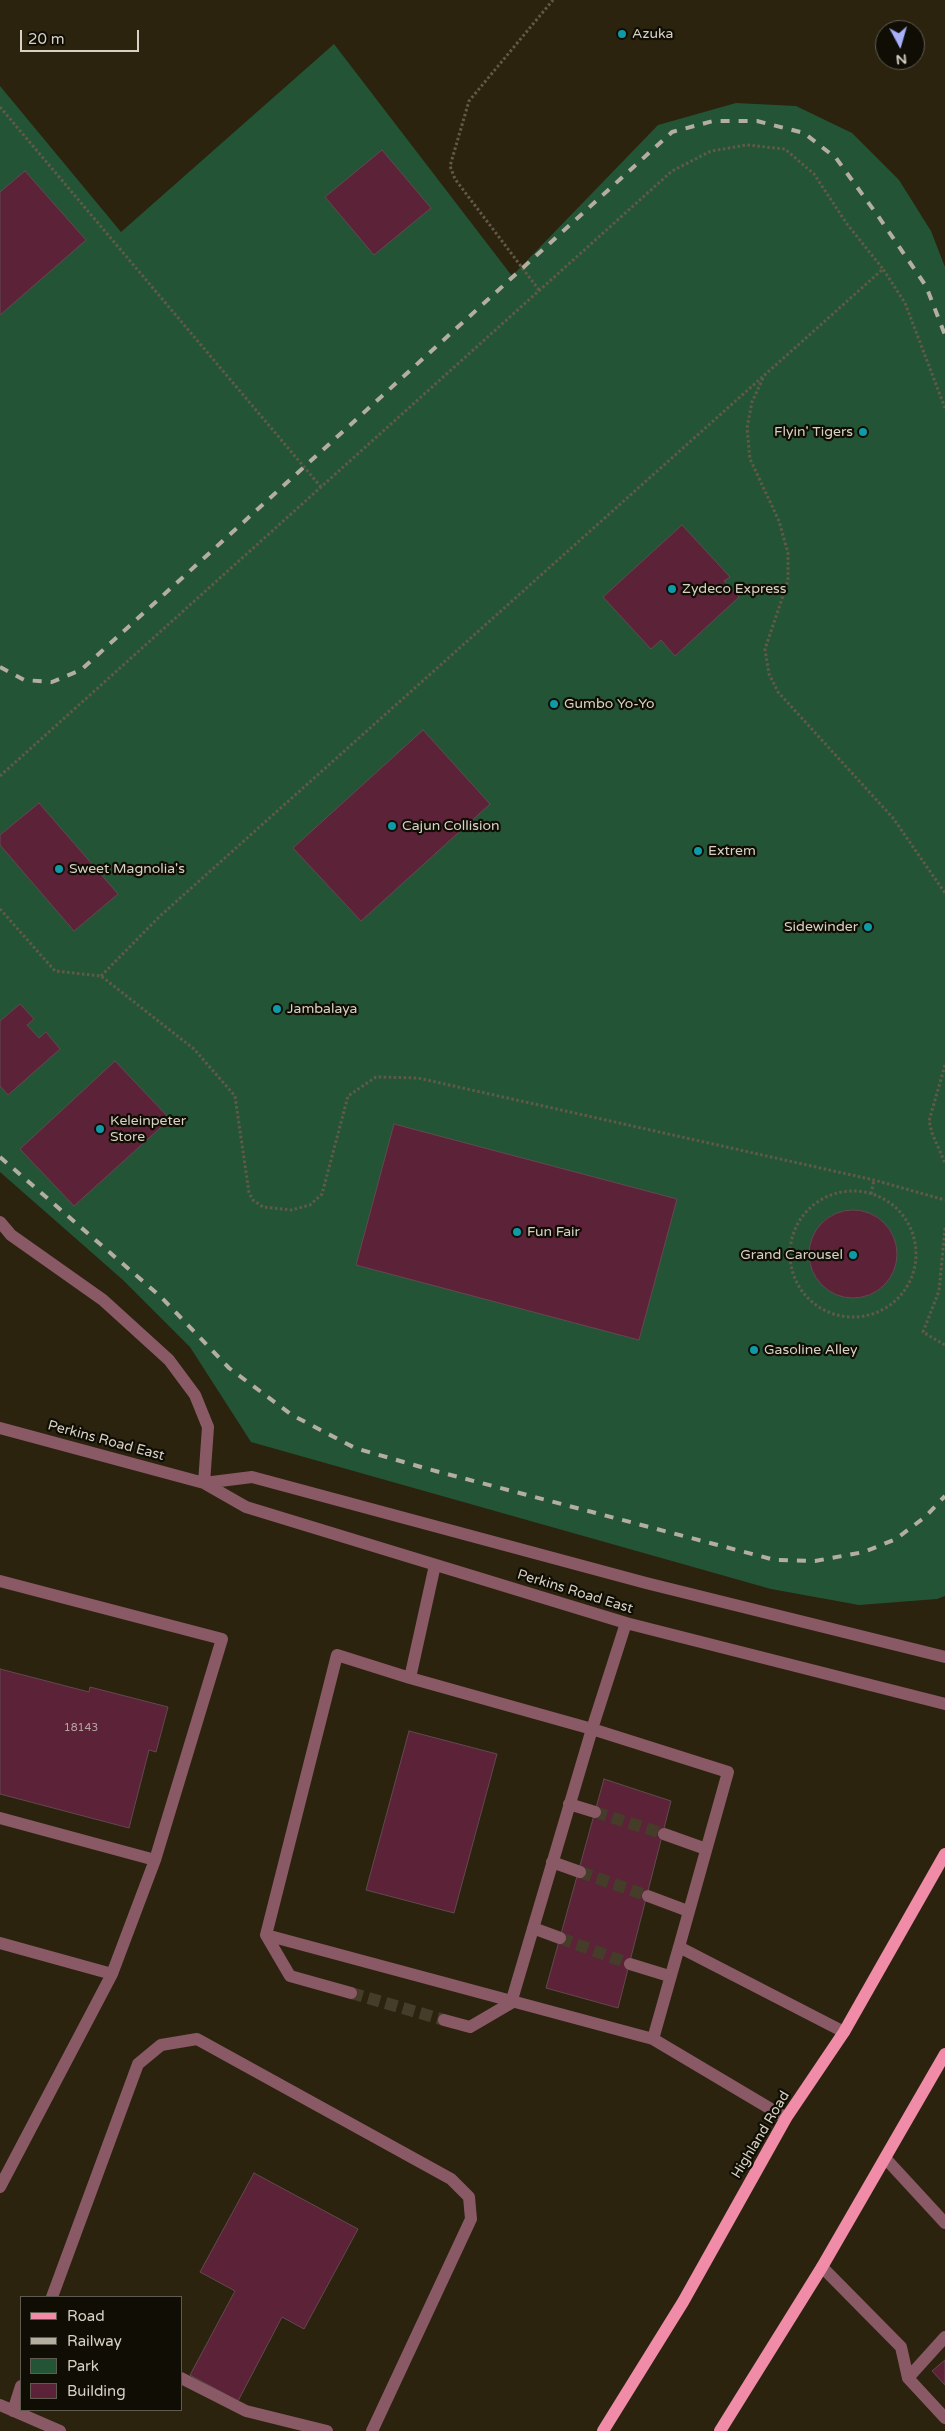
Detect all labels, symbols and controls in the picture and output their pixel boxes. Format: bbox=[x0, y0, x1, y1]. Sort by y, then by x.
scale bar bbox=[22, 20, 141, 52]
north arrow bbox=[875, 20, 925, 70]
place label: Azuka bbox=[632, 26, 673, 42]
marker: Azuka bbox=[616, 28, 628, 40]
text: 20 m bbox=[28, 30, 65, 48]
text: N bbox=[895, 50, 908, 68]
place label: Flyin' Tigers bbox=[774, 424, 853, 440]
marker: Flyin' Tigers bbox=[857, 426, 869, 438]
place label: Zydeco Express bbox=[682, 581, 787, 597]
marker: Zydeco Express bbox=[666, 583, 678, 595]
place label: Gumbo Yo-Yo bbox=[564, 696, 655, 712]
marker: Gumbo Yo-Yo bbox=[548, 698, 560, 710]
place label: Cajun Collision bbox=[402, 818, 500, 834]
marker: Cajun Collision bbox=[386, 820, 398, 832]
place label: Extrem bbox=[708, 843, 756, 859]
marker: Extrem bbox=[692, 845, 704, 857]
place label: Sweet Magnolia's bbox=[69, 861, 185, 877]
marker: Sweet Magnolia's bbox=[53, 863, 65, 875]
place label: Sidewinder bbox=[784, 919, 858, 935]
marker: Sidewinder bbox=[862, 921, 874, 933]
place label: Jambalaya bbox=[287, 1001, 357, 1017]
marker: Jambalaya bbox=[271, 1003, 283, 1015]
place label: Keleinpeter Store bbox=[110, 1113, 186, 1146]
marker: Keleinpeter Store bbox=[94, 1123, 106, 1135]
place label: Fun Fair bbox=[527, 1224, 580, 1240]
marker: Fun Fair bbox=[511, 1226, 523, 1238]
place label: Grand Carousel bbox=[740, 1247, 843, 1263]
marker: Grand Carousel bbox=[847, 1249, 859, 1261]
place label: Gasoline Alley bbox=[764, 1342, 857, 1358]
marker: Gasoline Alley bbox=[748, 1344, 760, 1356]
street label: Perkins Road East bbox=[46, 1417, 166, 1465]
street label: Perkins Road East bbox=[515, 1566, 635, 1618]
house number: 18143 bbox=[64, 1721, 98, 1735]
street label: Highland Road bbox=[728, 2088, 794, 2182]
legend bbox=[20, 2296, 182, 2411]
text: Road bbox=[67, 2307, 105, 2325]
text: Railway bbox=[67, 2332, 122, 2350]
text: Park bbox=[67, 2357, 99, 2375]
text: Building bbox=[67, 2382, 126, 2400]

